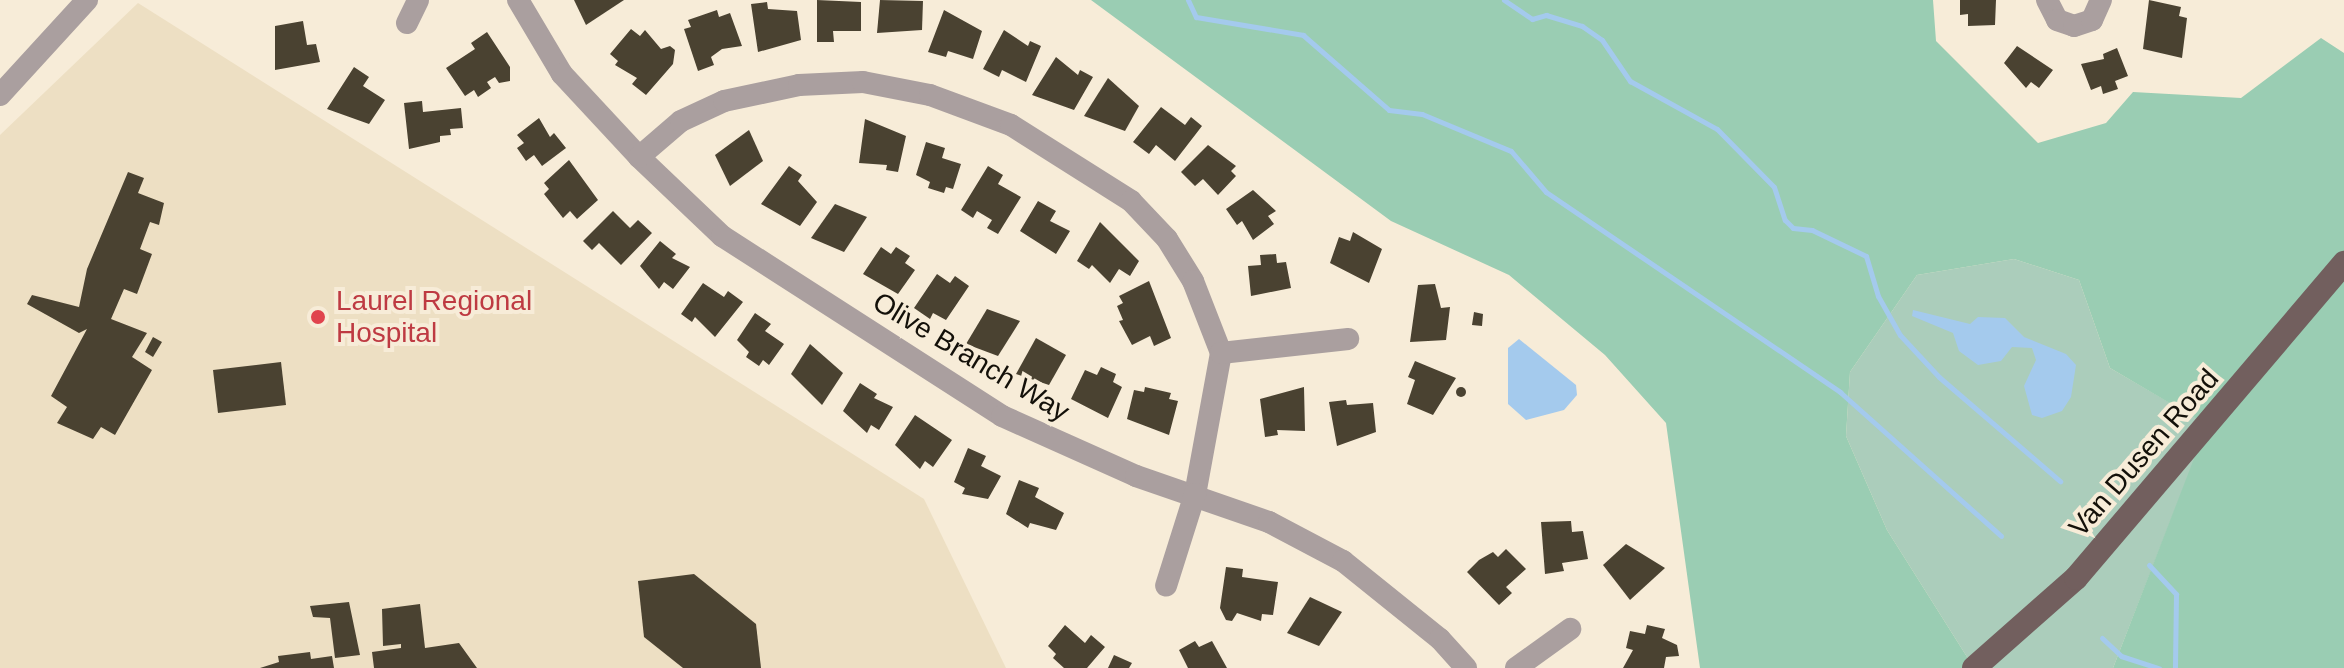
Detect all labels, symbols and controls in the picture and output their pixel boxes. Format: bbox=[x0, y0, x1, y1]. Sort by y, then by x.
place label: Laurel Regional Hospital bbox=[336, 284, 532, 350]
street label: Olive Branch Way bbox=[867, 285, 1075, 429]
marker: Laurel Regional Hospital bbox=[307, 306, 329, 328]
street label: Van Dusen Road bbox=[2062, 362, 2226, 544]

